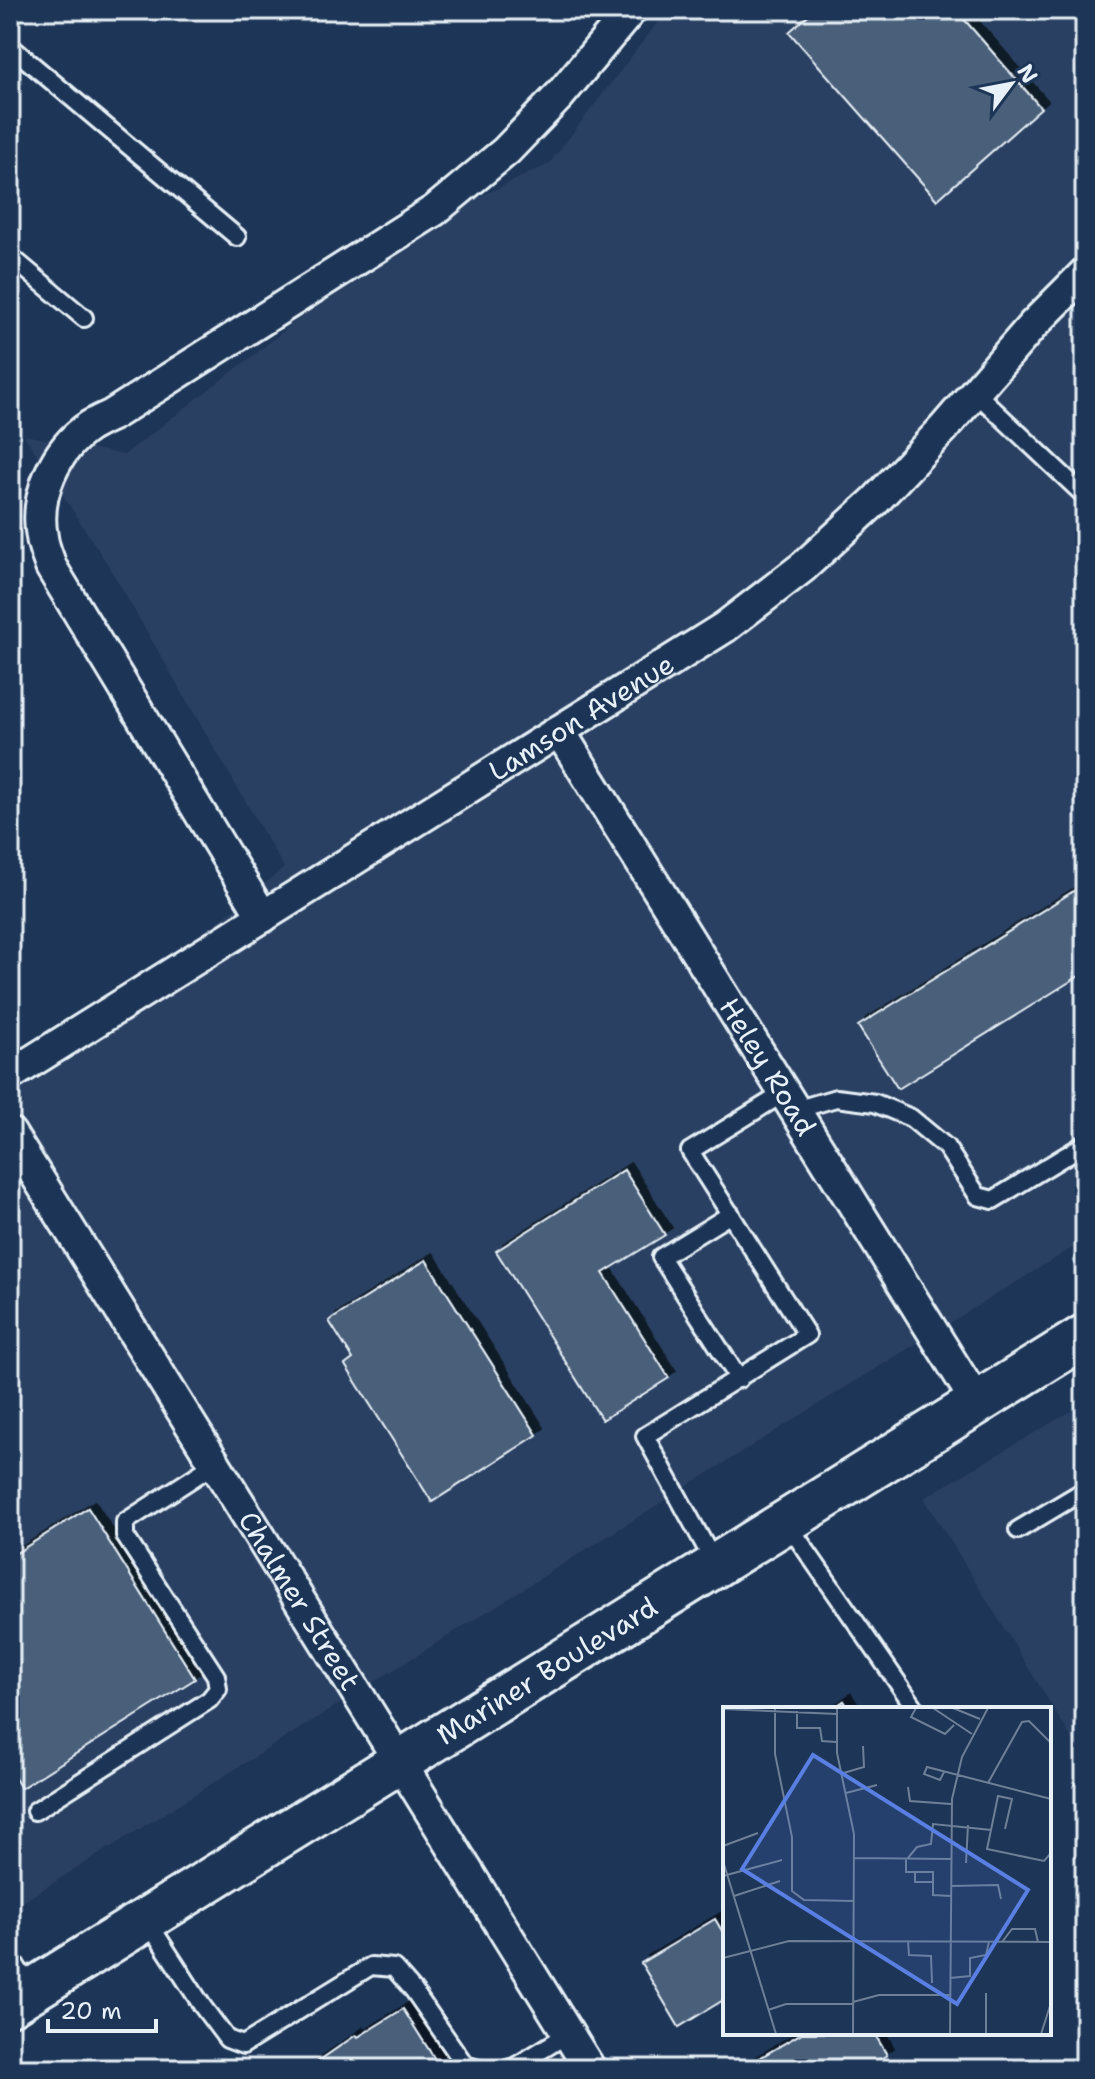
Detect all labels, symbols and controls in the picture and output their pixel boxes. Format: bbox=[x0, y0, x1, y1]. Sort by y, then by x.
north arrow bbox=[971, 44, 1051, 124]
text: N bbox=[1011, 59, 1044, 89]
street label: Lamson Avenue bbox=[481, 645, 681, 790]
street label: Heley Road bbox=[711, 991, 825, 1143]
street label: Chalmer Street bbox=[230, 1504, 370, 1697]
street label: Mariner Boulevard bbox=[429, 1587, 664, 1753]
inset map bbox=[723, 1707, 1051, 2035]
scale bar bbox=[48, 1983, 156, 2033]
text: 20 m bbox=[60, 1995, 122, 2027]

